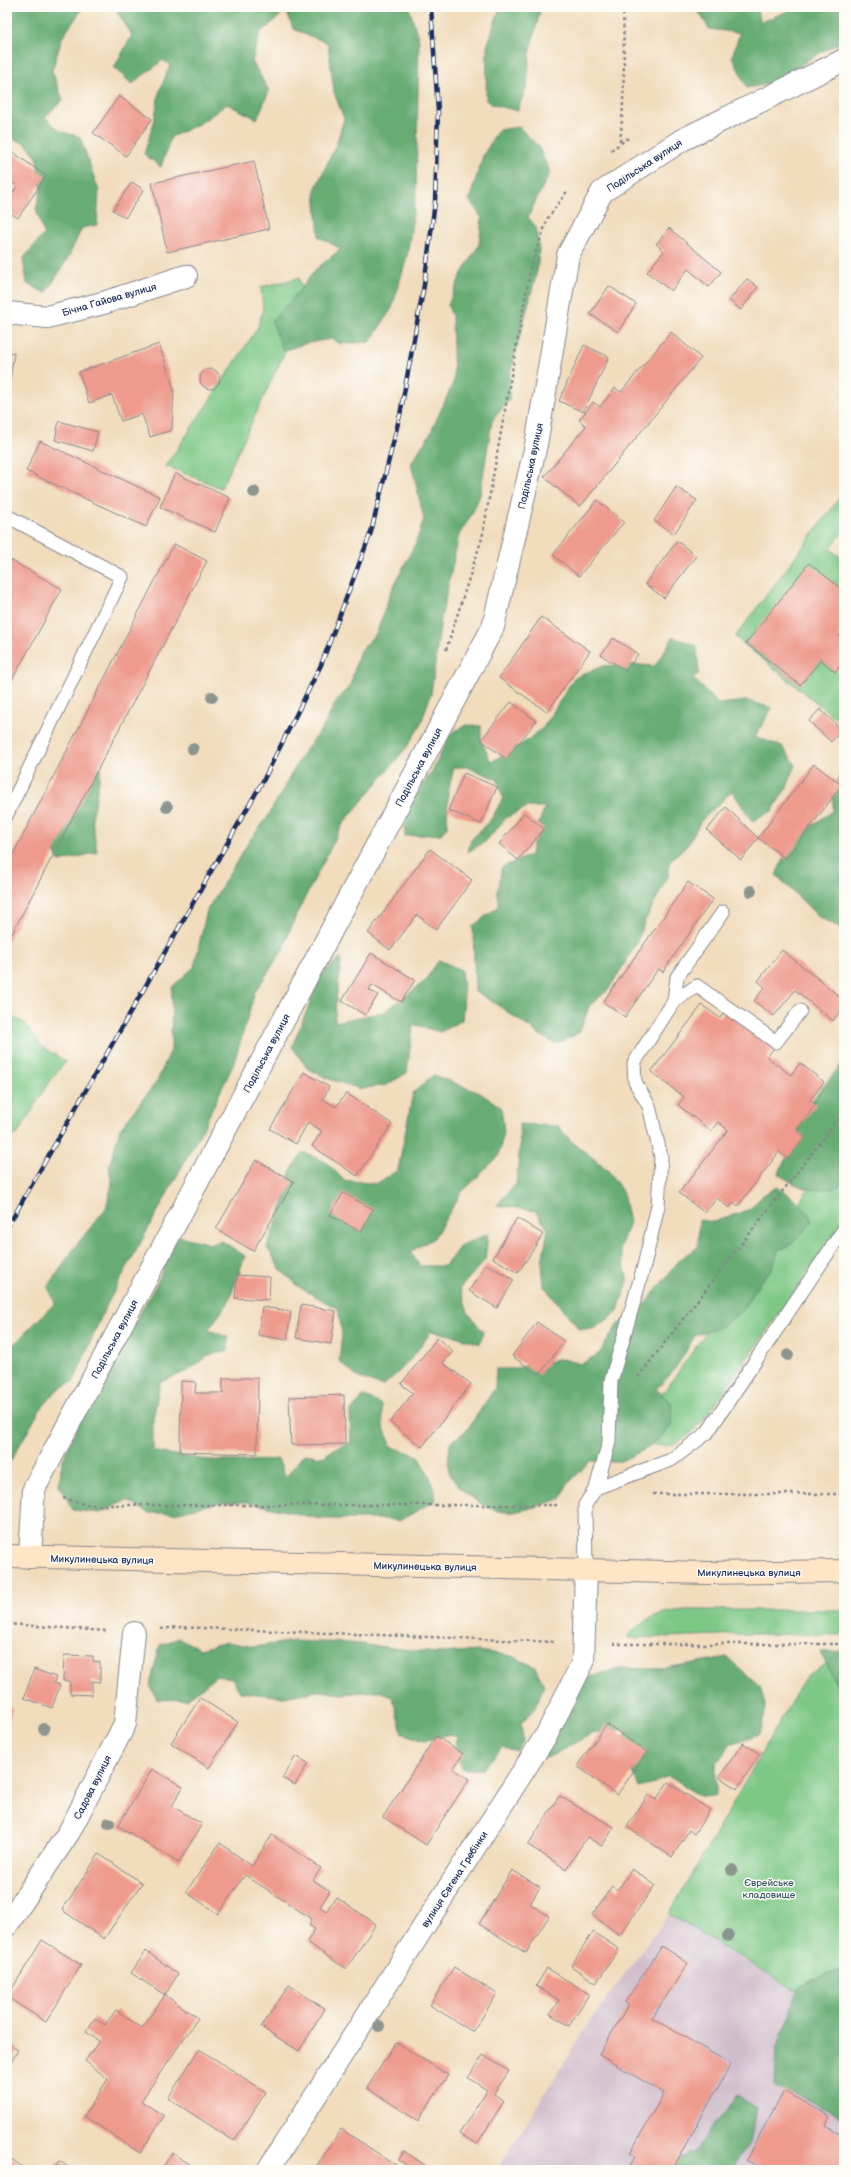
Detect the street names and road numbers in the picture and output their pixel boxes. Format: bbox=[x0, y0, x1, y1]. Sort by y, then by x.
street label: Подільська вулиця bbox=[604, 137, 685, 195]
street label: Бічна Гайова вулиця bbox=[61, 281, 158, 319]
street label: Подільська вулиця bbox=[516, 422, 546, 510]
street label: Подільська вулиця bbox=[393, 726, 445, 809]
street label: Подільська вулиця bbox=[241, 1012, 293, 1095]
street label: Подільська вулиця bbox=[89, 1298, 141, 1381]
street label: Микулинецька вулиця bbox=[50, 1553, 154, 1567]
street label: Микулинецька вулиця bbox=[373, 1560, 477, 1574]
street label: Микулинецька вулиця bbox=[697, 1567, 801, 1579]
street label: Садова вулиця bbox=[72, 1753, 114, 1822]
street label: вулиця Євгена Гребінки bbox=[419, 1829, 490, 1930]

